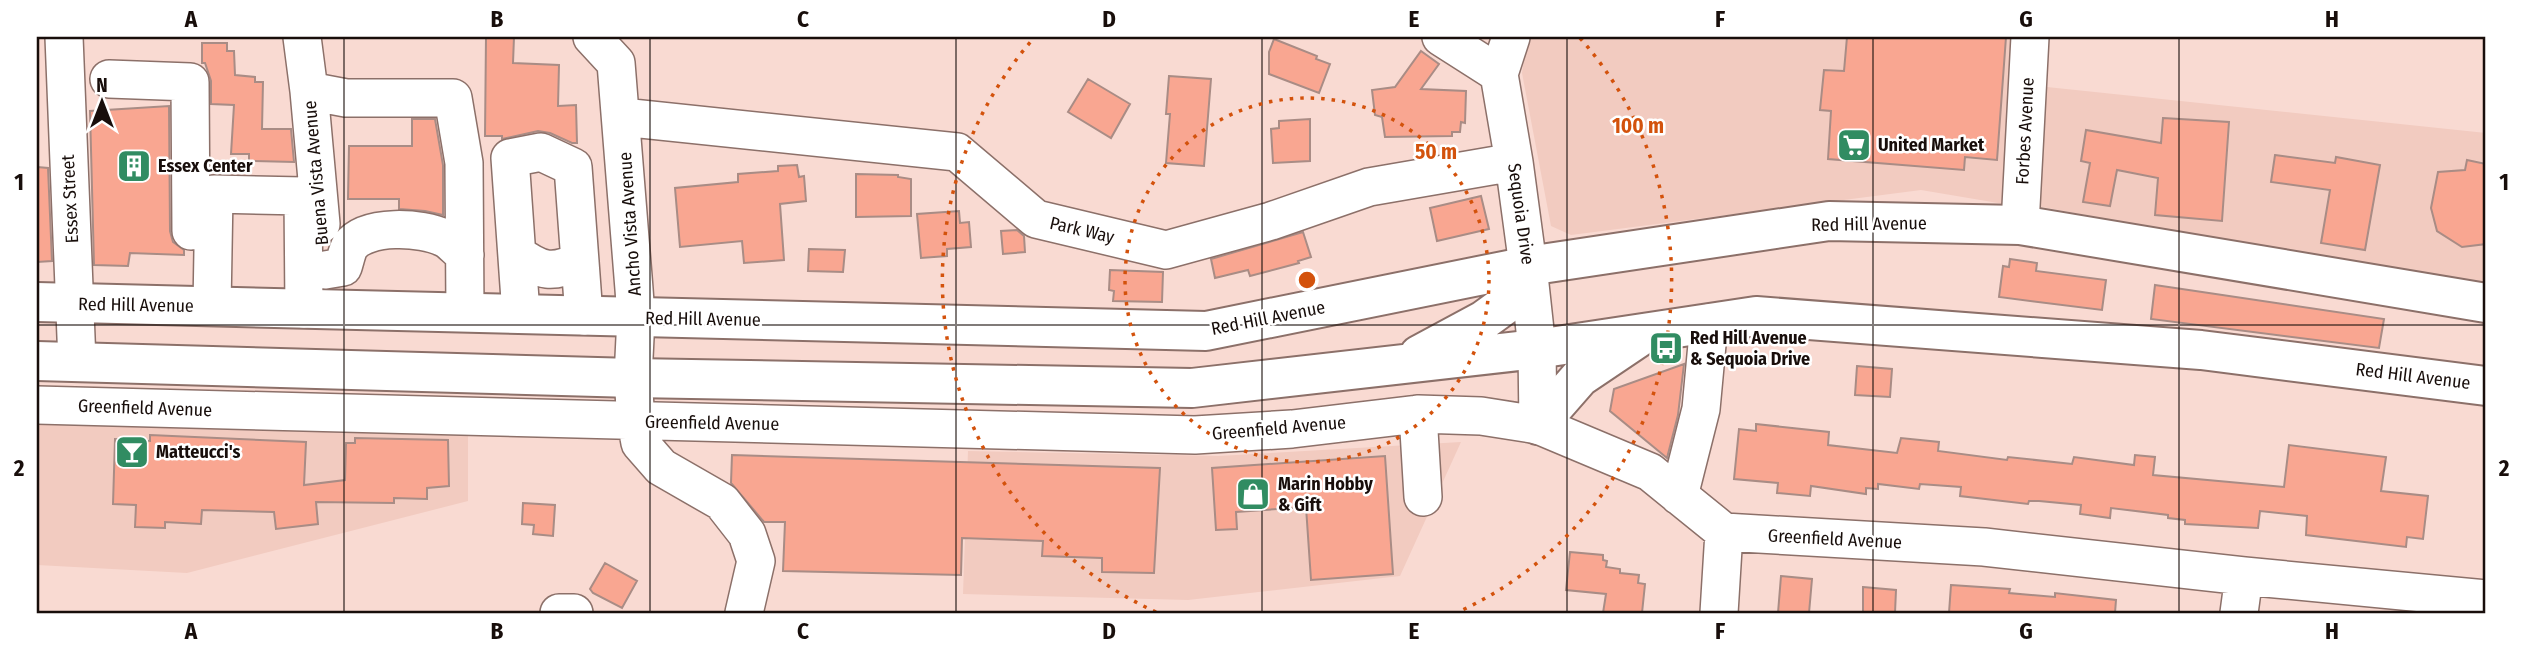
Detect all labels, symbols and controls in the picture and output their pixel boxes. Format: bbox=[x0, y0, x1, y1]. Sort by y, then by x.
text: A bbox=[184, 5, 198, 33]
text: B bbox=[491, 5, 504, 33]
text: C bbox=[797, 5, 809, 33]
text: D bbox=[1102, 5, 1116, 33]
text: E bbox=[1409, 5, 1420, 33]
text: F bbox=[1715, 5, 1725, 33]
text: G bbox=[2019, 5, 2033, 33]
text: H bbox=[2325, 5, 2339, 33]
north arrow bbox=[66, 66, 136, 136]
text: N bbox=[96, 74, 108, 97]
street label: Forbes Avenue bbox=[2011, 77, 2039, 185]
street label: Buena Vista Avenue bbox=[299, 100, 333, 246]
text: 100 m bbox=[1612, 113, 1664, 139]
supermarket icon: United Market bbox=[1835, 126, 1873, 164]
place label: United Market bbox=[1878, 134, 1985, 156]
text: 50 m bbox=[1415, 139, 1457, 165]
building icon: Essex Center bbox=[115, 147, 153, 185]
street label: Ancho Vista Avenue bbox=[614, 151, 646, 297]
street label: Essex Street bbox=[57, 154, 83, 244]
place label: Essex Center bbox=[158, 155, 253, 177]
street label: Sequoia Drive bbox=[1503, 162, 1539, 266]
text: 1 bbox=[14, 168, 24, 196]
text: 1 bbox=[2499, 168, 2509, 196]
street label: Park Way bbox=[1048, 212, 1116, 248]
street label: Red Hill Avenue bbox=[1811, 212, 1927, 236]
centre of rings bbox=[1295, 268, 1319, 292]
street label: Red Hill Avenue bbox=[78, 293, 194, 317]
street label: Red Hill Avenue bbox=[1209, 296, 1327, 340]
street label: Red Hill Avenue bbox=[645, 307, 761, 331]
place label: Red Hill Avenue & Sequoia Drive bbox=[1690, 327, 1810, 370]
bus stop icon: Red Hill Avenue & Sequoia Drive bbox=[1647, 329, 1685, 367]
street label: Red Hill Avenue bbox=[2354, 358, 2472, 394]
street label: Greenfield Avenue bbox=[78, 395, 213, 421]
street label: Greenfield Avenue bbox=[645, 411, 779, 435]
street label: Greenfield Avenue bbox=[1211, 411, 1347, 445]
bar icon: Matteucci's bbox=[113, 433, 151, 471]
place label: Matteucci's bbox=[156, 441, 241, 463]
text: 2 bbox=[13, 454, 25, 482]
text: 2 bbox=[2498, 454, 2510, 482]
place label: Marin Hobby & Gift bbox=[1278, 473, 1373, 516]
shop icon: Marin Hobby & Gift bbox=[1234, 475, 1272, 513]
street label: Greenfield Avenue bbox=[1767, 525, 1903, 554]
text: A bbox=[184, 617, 198, 645]
text: B bbox=[491, 617, 504, 645]
text: C bbox=[797, 617, 809, 645]
text: D bbox=[1102, 617, 1116, 645]
text: E bbox=[1409, 617, 1420, 645]
text: F bbox=[1715, 617, 1725, 645]
text: G bbox=[2019, 617, 2033, 645]
text: H bbox=[2325, 617, 2339, 645]

